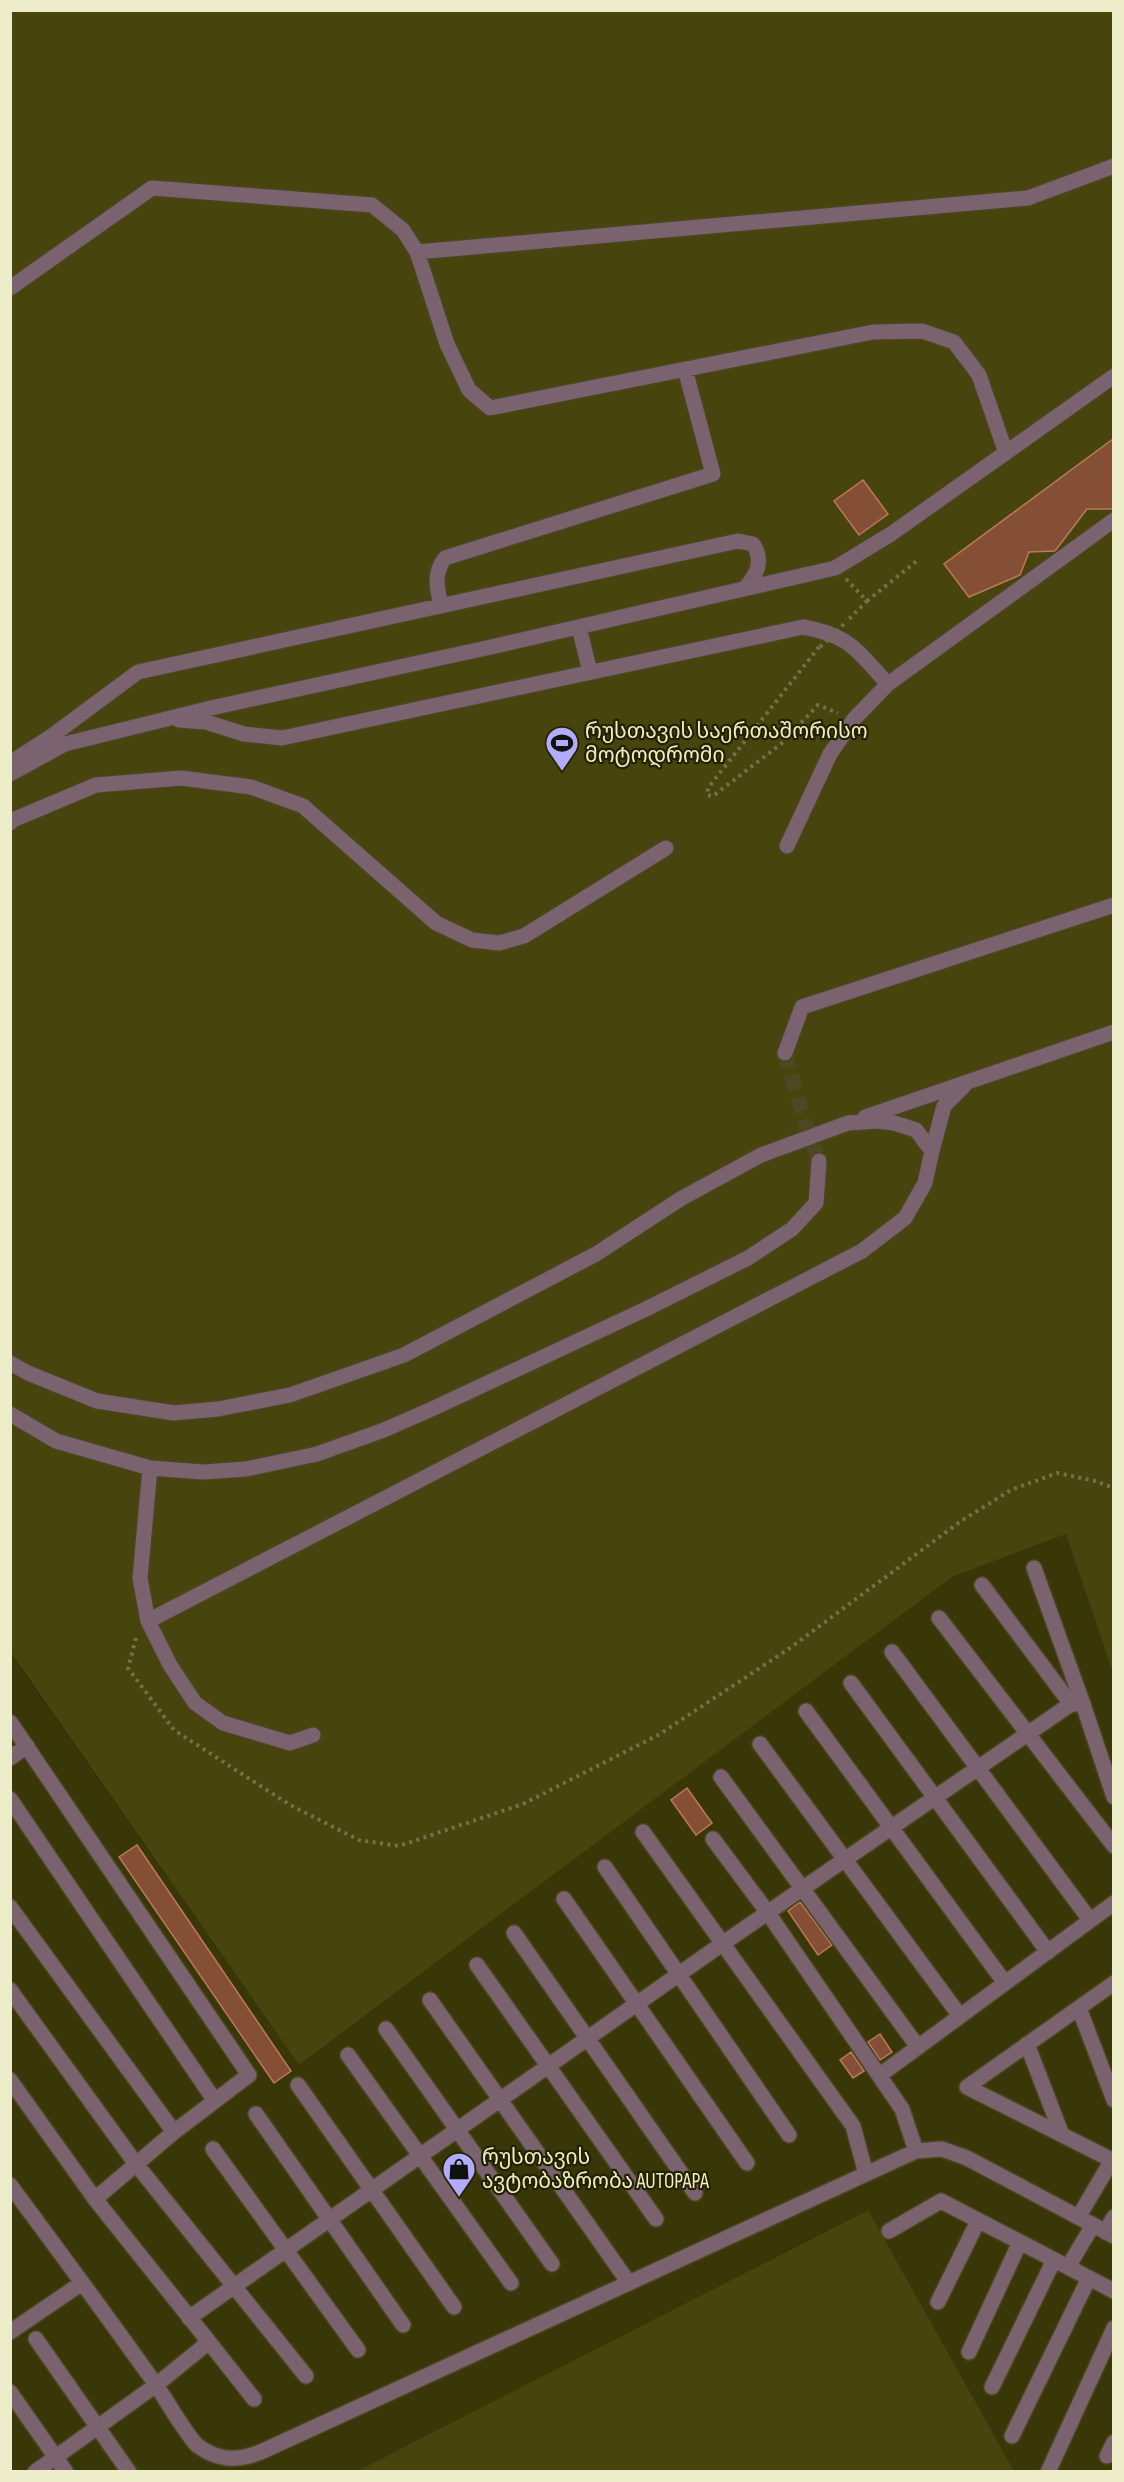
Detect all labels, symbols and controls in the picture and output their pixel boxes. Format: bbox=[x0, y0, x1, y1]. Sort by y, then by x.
place label: რუსთავის საერთაშორისო მოტოდრომი bbox=[585, 719, 868, 768]
sports icon: რუსთავის საერთაშორისო მოტოდრომი bbox=[544, 725, 580, 772]
place label: რუსთავის ავტობაზრობა AUTOPAPA bbox=[482, 2145, 710, 2194]
shop icon: რუსთავის ავტობაზრობა AUTOPAPA bbox=[441, 2151, 477, 2198]

